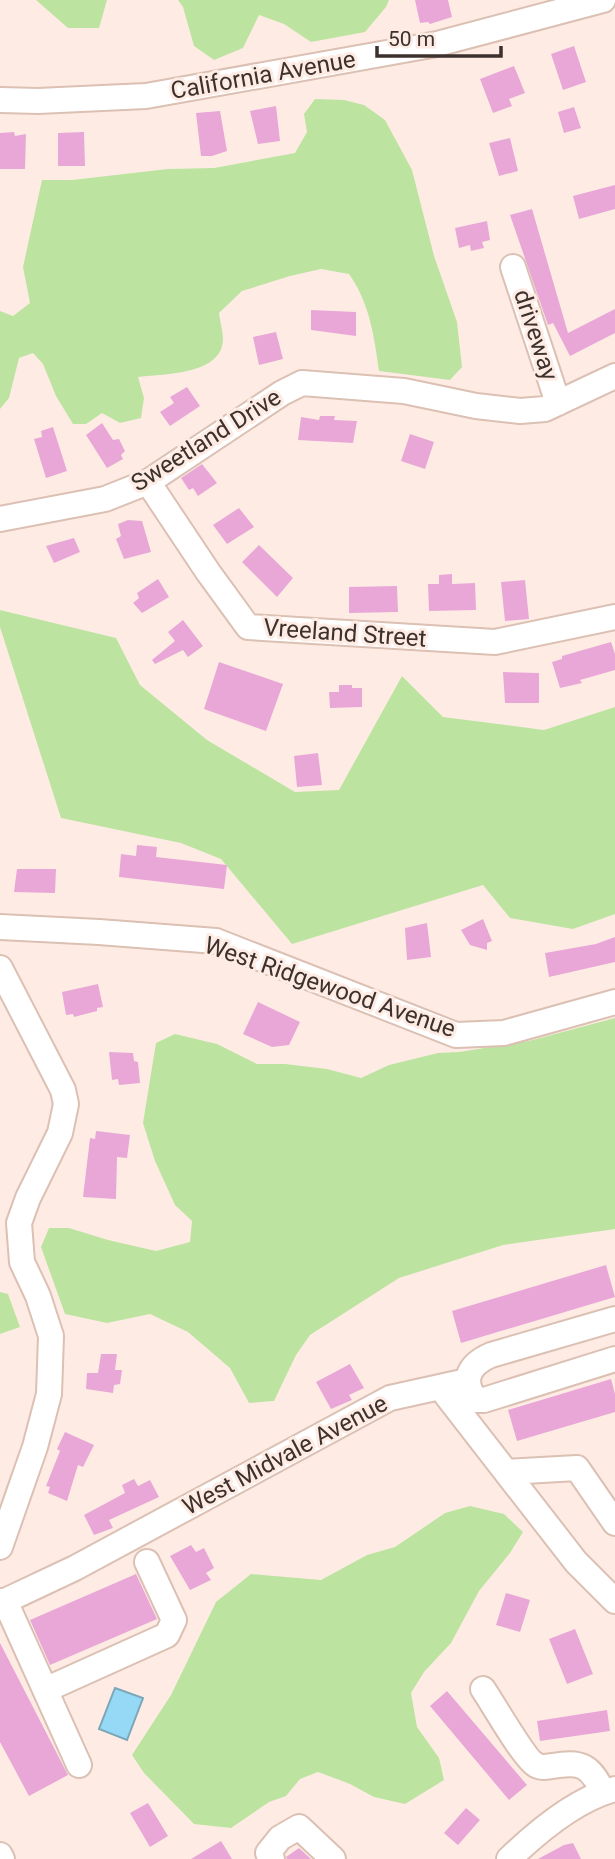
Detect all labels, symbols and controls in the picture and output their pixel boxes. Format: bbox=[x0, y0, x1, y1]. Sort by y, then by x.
scale bar bbox=[377, 14, 501, 58]
text: 50 m bbox=[388, 27, 435, 51]
street label: California Avenue bbox=[168, 45, 358, 105]
street label: driveway bbox=[508, 286, 564, 385]
street label: Sweetland Drive bbox=[126, 383, 286, 497]
street label: Vreeland Street bbox=[263, 613, 428, 653]
street label: West Ridgewood Avenue bbox=[201, 931, 459, 1043]
street label: West Midvale Avenue bbox=[178, 1389, 392, 1521]

